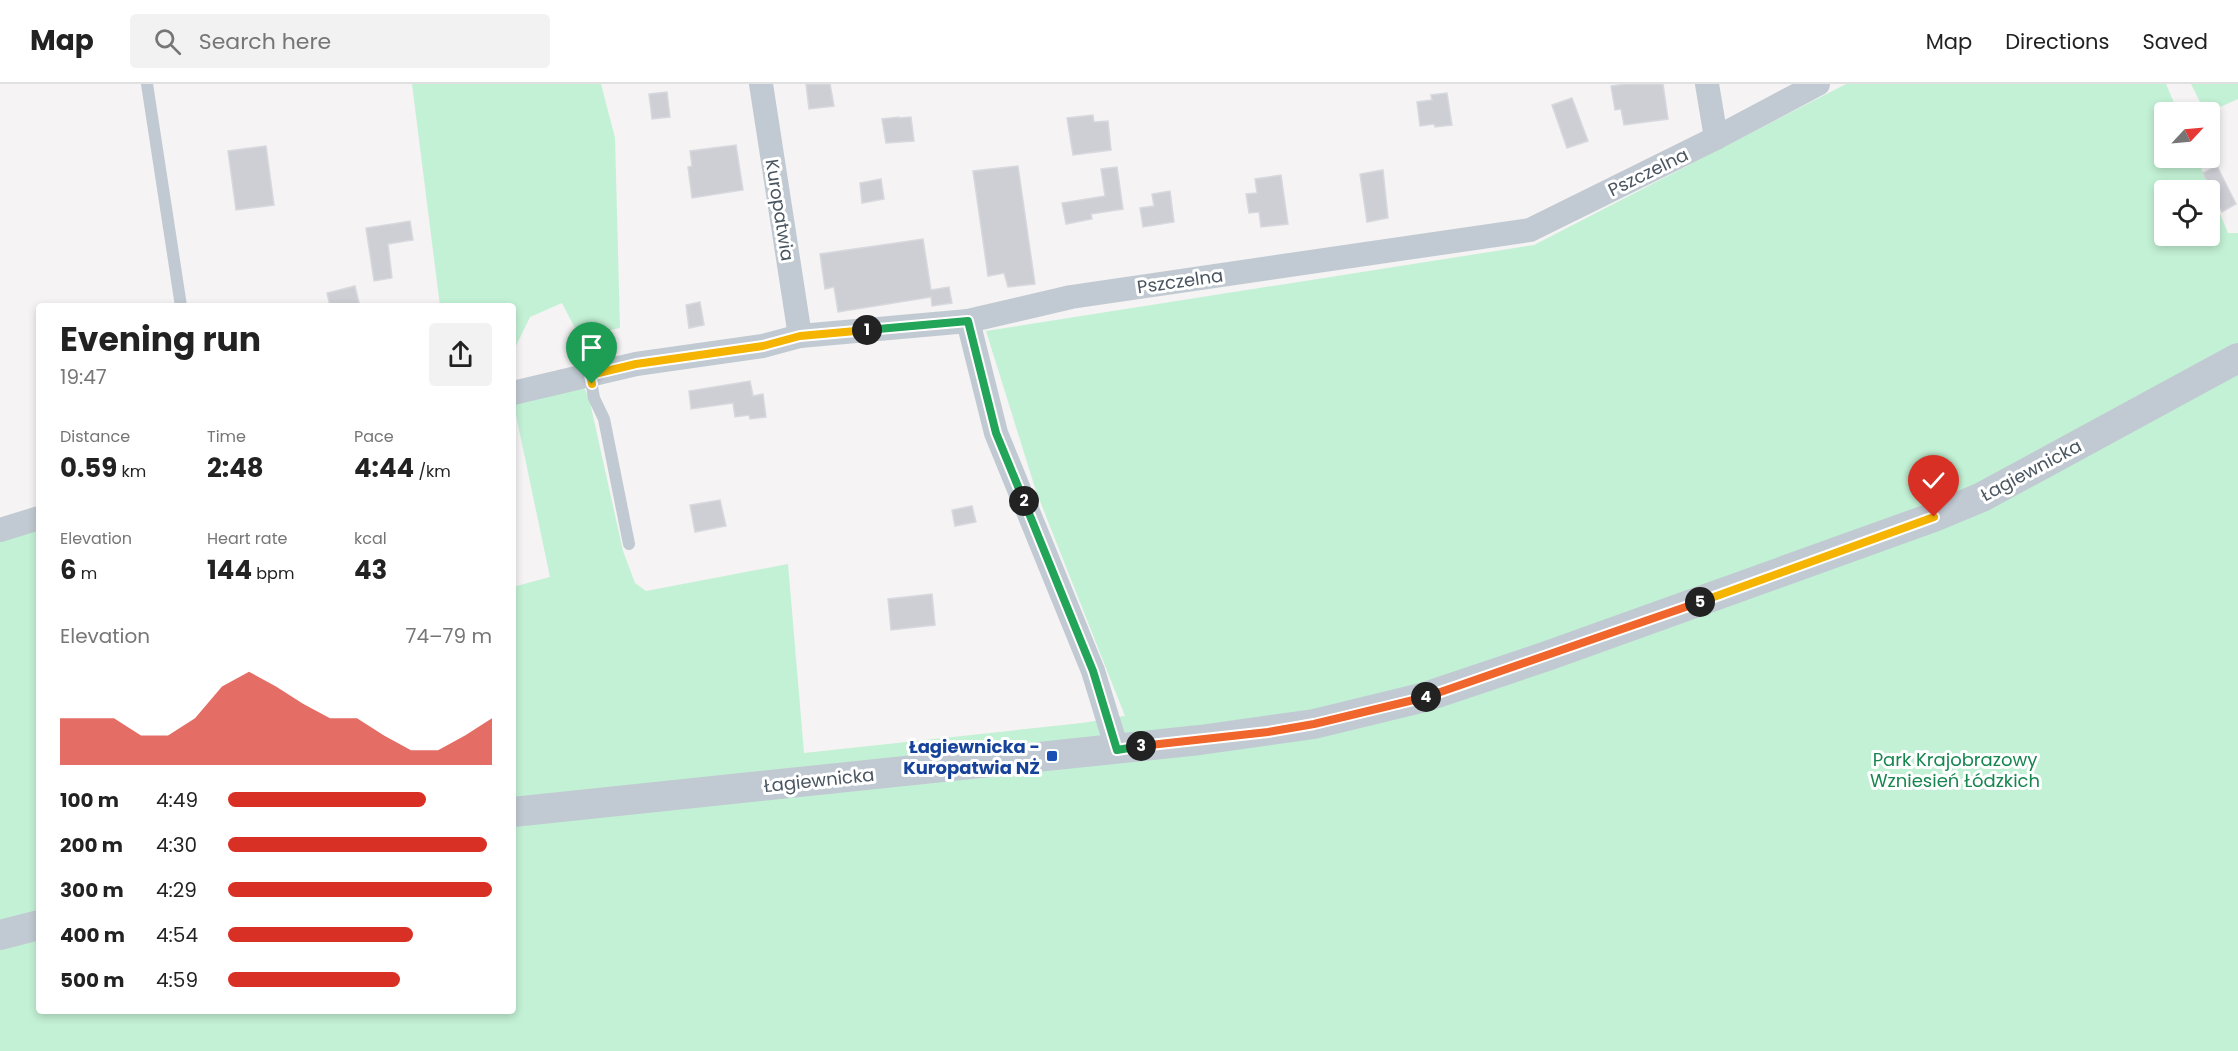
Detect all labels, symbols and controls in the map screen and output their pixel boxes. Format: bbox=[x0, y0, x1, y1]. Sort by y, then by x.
search box bbox=[130, 14, 550, 68]
text: Map bbox=[30, 21, 94, 60]
icon: search bbox=[151, 25, 184, 58]
text: Search here bbox=[199, 26, 331, 57]
text: Map bbox=[1926, 27, 1972, 56]
text: Directions bbox=[2005, 27, 2109, 56]
text: Saved bbox=[2142, 27, 2208, 56]
north arrow bbox=[2154, 102, 2220, 168]
map controls bbox=[2154, 102, 2220, 246]
street label: Pszczelna bbox=[1604, 142, 1692, 202]
street label: Kuropatwia bbox=[760, 157, 800, 263]
button: locate bbox=[2154, 180, 2220, 246]
street label: Pszczelna bbox=[1135, 263, 1225, 299]
pin: 1 bbox=[852, 315, 882, 345]
text: Evening run bbox=[60, 316, 261, 363]
text: 1 bbox=[864, 318, 870, 341]
pin bbox=[566, 322, 617, 384]
button: share bbox=[429, 323, 492, 386]
icon: arrive bbox=[575, 331, 608, 364]
text: 19:47 bbox=[60, 363, 107, 391]
text: Distance bbox=[60, 425, 130, 448]
text: Time bbox=[207, 425, 246, 448]
text: Pace bbox=[354, 425, 394, 448]
street label: Łagiewnicka bbox=[1976, 433, 2086, 507]
text: 0.59 bbox=[60, 450, 117, 486]
text: 2:48 bbox=[207, 450, 264, 486]
text: 4:44 bbox=[354, 450, 414, 486]
pin bbox=[1908, 455, 1959, 517]
text: km bbox=[117, 460, 146, 483]
text: /km bbox=[414, 460, 451, 483]
icon: check bbox=[1917, 464, 1950, 497]
pin: 2 bbox=[1009, 486, 1039, 516]
text: 2 bbox=[1019, 489, 1029, 512]
text: Elevation bbox=[60, 527, 132, 550]
text: Heart rate bbox=[207, 527, 287, 550]
text: kcal bbox=[354, 527, 387, 550]
text: 6 bbox=[60, 552, 77, 588]
text: 144 bbox=[207, 552, 252, 588]
text: 43 bbox=[354, 552, 387, 588]
text: m bbox=[77, 562, 97, 585]
text: bpm bbox=[252, 562, 294, 585]
pin: 5 bbox=[1685, 587, 1715, 617]
text: 5 bbox=[1695, 590, 1705, 613]
text: Elevation bbox=[60, 622, 150, 650]
text: 74–79 m bbox=[406, 622, 492, 650]
pin: 4 bbox=[1411, 682, 1441, 712]
text: 4 bbox=[1421, 685, 1431, 708]
pin: 3 bbox=[1126, 731, 1156, 761]
place label: Łagiewnicka - Kuropatwia NŻ bbox=[903, 734, 1040, 780]
text: 3 bbox=[1136, 734, 1146, 757]
park label: Park Krajobrazowy Wzniesień Łódzkich bbox=[1870, 747, 2040, 793]
marker: Łagiewnicka - Kuropatwia NŻ bbox=[1045, 749, 1059, 763]
street label: Łagiewnicka bbox=[763, 762, 875, 798]
text: 100 m bbox=[60, 786, 119, 814]
text: 4:49 bbox=[156, 786, 198, 814]
text: 200 m bbox=[60, 831, 123, 859]
text: 4:30 bbox=[156, 831, 197, 859]
text: 300 m bbox=[60, 876, 124, 904]
text: 4:29 bbox=[156, 876, 197, 904]
text: 400 m bbox=[60, 921, 125, 949]
text: 4:54 bbox=[156, 921, 198, 949]
text: 500 m bbox=[60, 966, 125, 994]
text: 4:59 bbox=[156, 966, 198, 994]

